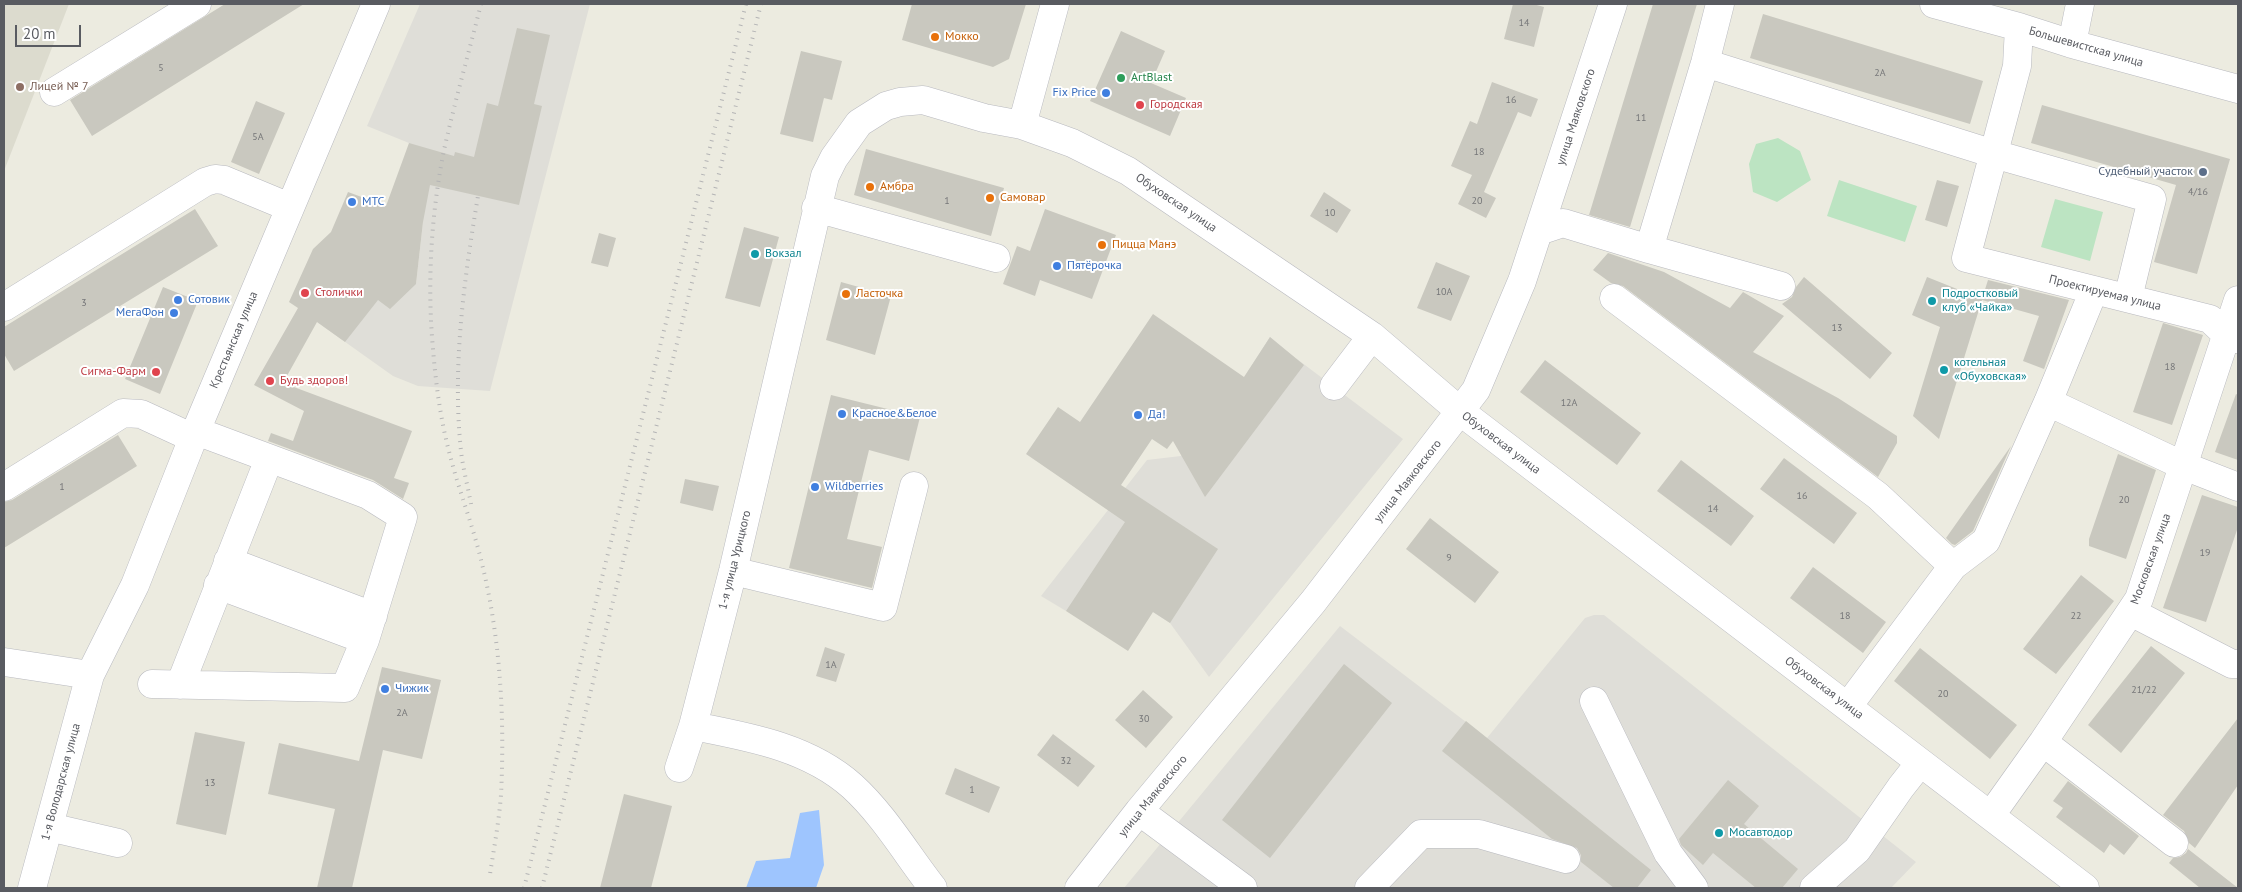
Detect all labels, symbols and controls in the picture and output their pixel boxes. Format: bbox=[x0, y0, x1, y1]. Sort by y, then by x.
scale bar bbox=[18, 15, 84, 47]
house number: 14 bbox=[1519, 17, 1529, 29]
text: 20 m bbox=[23, 24, 56, 43]
street label: Большевистская улица bbox=[2027, 24, 2145, 70]
place label: Мокко bbox=[945, 30, 979, 44]
marker: Мокко bbox=[929, 31, 941, 43]
house number: 5 bbox=[158, 62, 164, 74]
street label: улица Маяковского bbox=[1554, 67, 1598, 167]
house number: 2А bbox=[1874, 67, 1886, 79]
place label: ArtBlast bbox=[1131, 71, 1172, 85]
marker: ArtBlast bbox=[1115, 72, 1127, 84]
place label: Лицей № 7 bbox=[30, 80, 88, 94]
marker: Лицей № 7 bbox=[14, 81, 26, 93]
place label: Fix Price bbox=[1052, 86, 1096, 100]
marker: Fix Price bbox=[1100, 87, 1112, 99]
house number: 16 bbox=[1506, 94, 1516, 106]
place label: Городская bbox=[1150, 98, 1203, 112]
marker: Городская bbox=[1134, 99, 1146, 111]
house number: 11 bbox=[1636, 112, 1646, 124]
house number: 5А bbox=[252, 131, 264, 143]
house number: 18 bbox=[1474, 146, 1484, 158]
place label: Судебный участок bbox=[2098, 165, 2193, 179]
marker: Судебный участок bbox=[2197, 166, 2209, 178]
street label: Обуховская улица bbox=[1133, 170, 1219, 236]
place label: Амбра bbox=[880, 180, 914, 194]
marker: Амбра bbox=[864, 181, 876, 193]
house number: 4/16 bbox=[2188, 186, 2208, 198]
place label: Самовар bbox=[1000, 191, 1045, 205]
marker: Самовар bbox=[984, 192, 996, 204]
place label: МТС bbox=[362, 195, 384, 209]
house number: 1 bbox=[944, 195, 950, 207]
house number: 20 bbox=[1472, 195, 1482, 207]
marker: МТС bbox=[346, 196, 358, 208]
house number: 10 bbox=[1325, 207, 1335, 219]
place label: Пицца Манэ bbox=[1112, 238, 1176, 252]
marker: Пицца Манэ bbox=[1096, 239, 1108, 251]
place label: Вокзал bbox=[765, 247, 801, 261]
marker: Вокзал bbox=[749, 248, 761, 260]
place label: Пятёрочка bbox=[1067, 259, 1122, 273]
marker: Пятёрочка bbox=[1051, 260, 1063, 272]
street label: Проектируемая улица bbox=[2047, 272, 2163, 314]
place label: Столички bbox=[315, 286, 363, 300]
house number: 10А bbox=[1436, 286, 1452, 298]
marker: Столички bbox=[299, 287, 311, 299]
place label: Ласточка bbox=[856, 287, 903, 301]
place label: Подростковый клуб «Чайка» bbox=[1942, 287, 2018, 315]
marker: Ласточка bbox=[840, 288, 852, 300]
street label: Крестьянская улица bbox=[207, 289, 261, 391]
place label: Сотовик bbox=[188, 293, 230, 307]
marker: Сотовик bbox=[172, 294, 184, 306]
marker: Подростковый клуб «Чайка» bbox=[1926, 295, 1938, 307]
house number: 3 bbox=[81, 297, 87, 309]
place label: МегаФон bbox=[116, 306, 164, 320]
marker: МегаФон bbox=[168, 307, 180, 319]
house number: 13 bbox=[1832, 322, 1842, 334]
place label: котельная «Обуховская» bbox=[1954, 356, 2027, 384]
house number: 18 bbox=[2165, 361, 2175, 373]
marker: котельная «Обуховская» bbox=[1938, 364, 1950, 376]
place label: Сигма-Фарм bbox=[81, 365, 146, 379]
marker: Сигма-Фарм bbox=[150, 366, 162, 378]
place label: Будь здоров! bbox=[280, 374, 348, 388]
marker: Будь здоров! bbox=[264, 375, 276, 387]
house number: 12А bbox=[1561, 397, 1577, 409]
place label: Красное&Белое bbox=[852, 407, 937, 421]
marker: Красное&Белое bbox=[836, 408, 848, 420]
place label: Да! bbox=[1148, 408, 1166, 422]
marker: Да! bbox=[1132, 409, 1144, 421]
street label: Обуховская улица bbox=[1459, 409, 1543, 477]
street label: улица Маяковского bbox=[1371, 437, 1445, 525]
place label: Wildberries bbox=[825, 480, 883, 494]
house number: 1 bbox=[59, 481, 65, 493]
marker: Wildberries bbox=[809, 481, 821, 493]
house number: 16 bbox=[1797, 490, 1807, 502]
house number: 20 bbox=[2119, 494, 2129, 506]
house number: 14 bbox=[1708, 503, 1718, 515]
street label: 1-я улица Урицкого bbox=[716, 509, 754, 611]
street label: Московская улица bbox=[2128, 511, 2174, 607]
house number: 19 bbox=[2200, 547, 2210, 559]
house number: 9 bbox=[1446, 552, 1452, 564]
house number: 18 bbox=[1840, 610, 1850, 622]
house number: 22 bbox=[2071, 610, 2081, 622]
street label: Обуховская улица bbox=[1782, 654, 1866, 722]
house number: 1А bbox=[825, 659, 837, 671]
place label: Чижик bbox=[395, 682, 429, 696]
marker: Чижик bbox=[379, 683, 391, 695]
house number: 21/22 bbox=[2131, 684, 2157, 696]
house number: 20 bbox=[1938, 688, 1948, 700]
house number: 2А bbox=[396, 707, 408, 719]
house number: 30 bbox=[1139, 713, 1149, 725]
street label: 1-я Володарская улица bbox=[38, 722, 84, 842]
street label: улица Маяковского bbox=[1116, 752, 1190, 840]
house number: 32 bbox=[1061, 755, 1071, 767]
house number: 13 bbox=[205, 777, 215, 789]
house number: 1 bbox=[969, 784, 975, 796]
place label: Мосавтодор bbox=[1729, 826, 1793, 840]
marker: Мосавтодор bbox=[1713, 827, 1725, 839]

